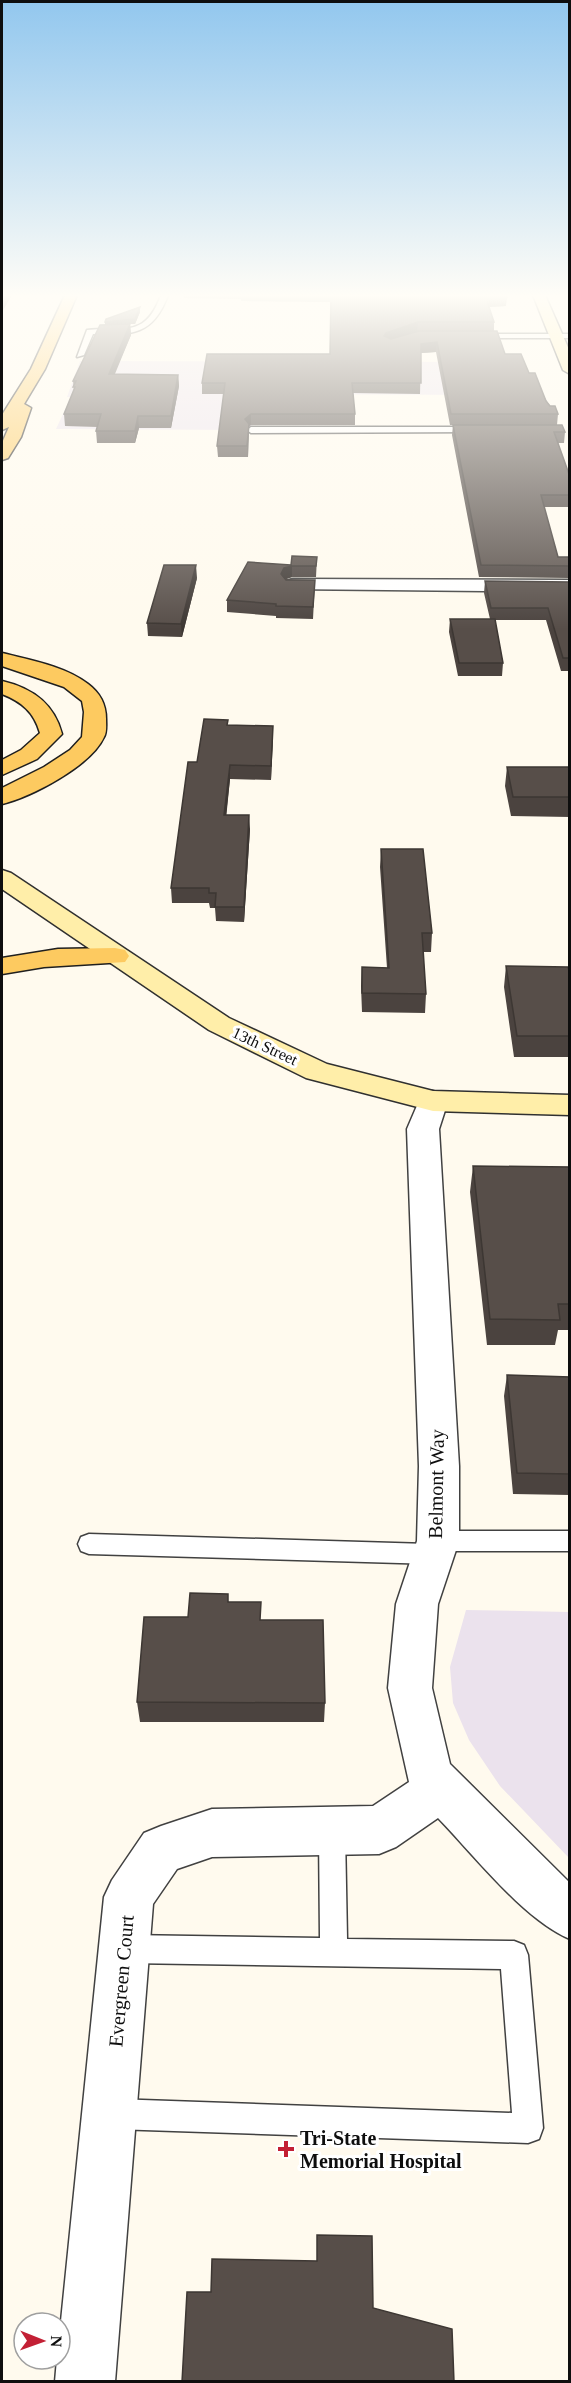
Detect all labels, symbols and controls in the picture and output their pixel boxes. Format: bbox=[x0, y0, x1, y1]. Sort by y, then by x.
street label: 13th Street bbox=[230, 1024, 301, 1069]
street label: Belmont Way bbox=[424, 1429, 449, 1539]
street label: Evergreen Court bbox=[104, 1914, 139, 2048]
place label: Tri-State Memorial Hospital bbox=[300, 2127, 462, 2173]
marker: Tri-State Memorial Hospital bbox=[277, 2140, 295, 2158]
north arrow bbox=[12, 2311, 72, 2371]
text: N bbox=[48, 2335, 65, 2348]

